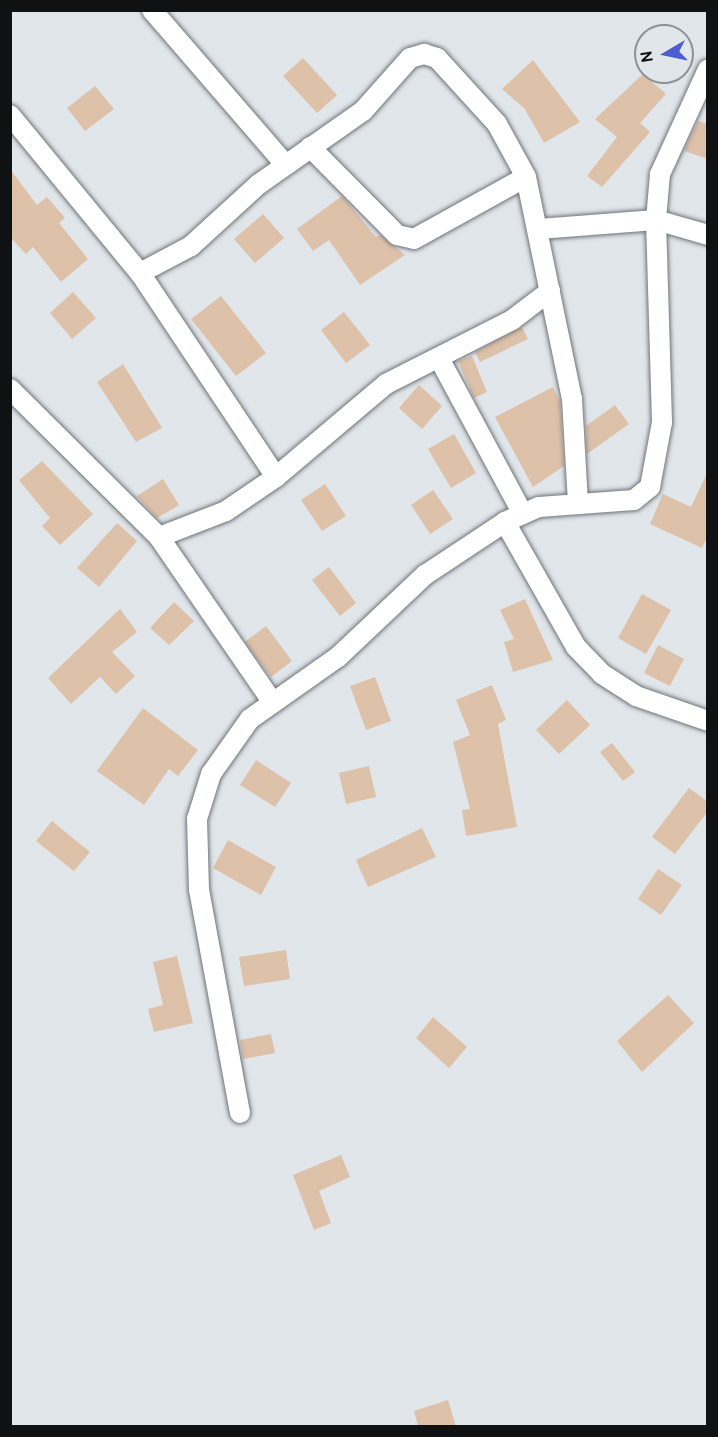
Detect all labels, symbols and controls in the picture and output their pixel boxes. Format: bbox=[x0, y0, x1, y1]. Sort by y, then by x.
north arrow bbox=[634, 24, 694, 84]
text: N bbox=[637, 49, 659, 64]

